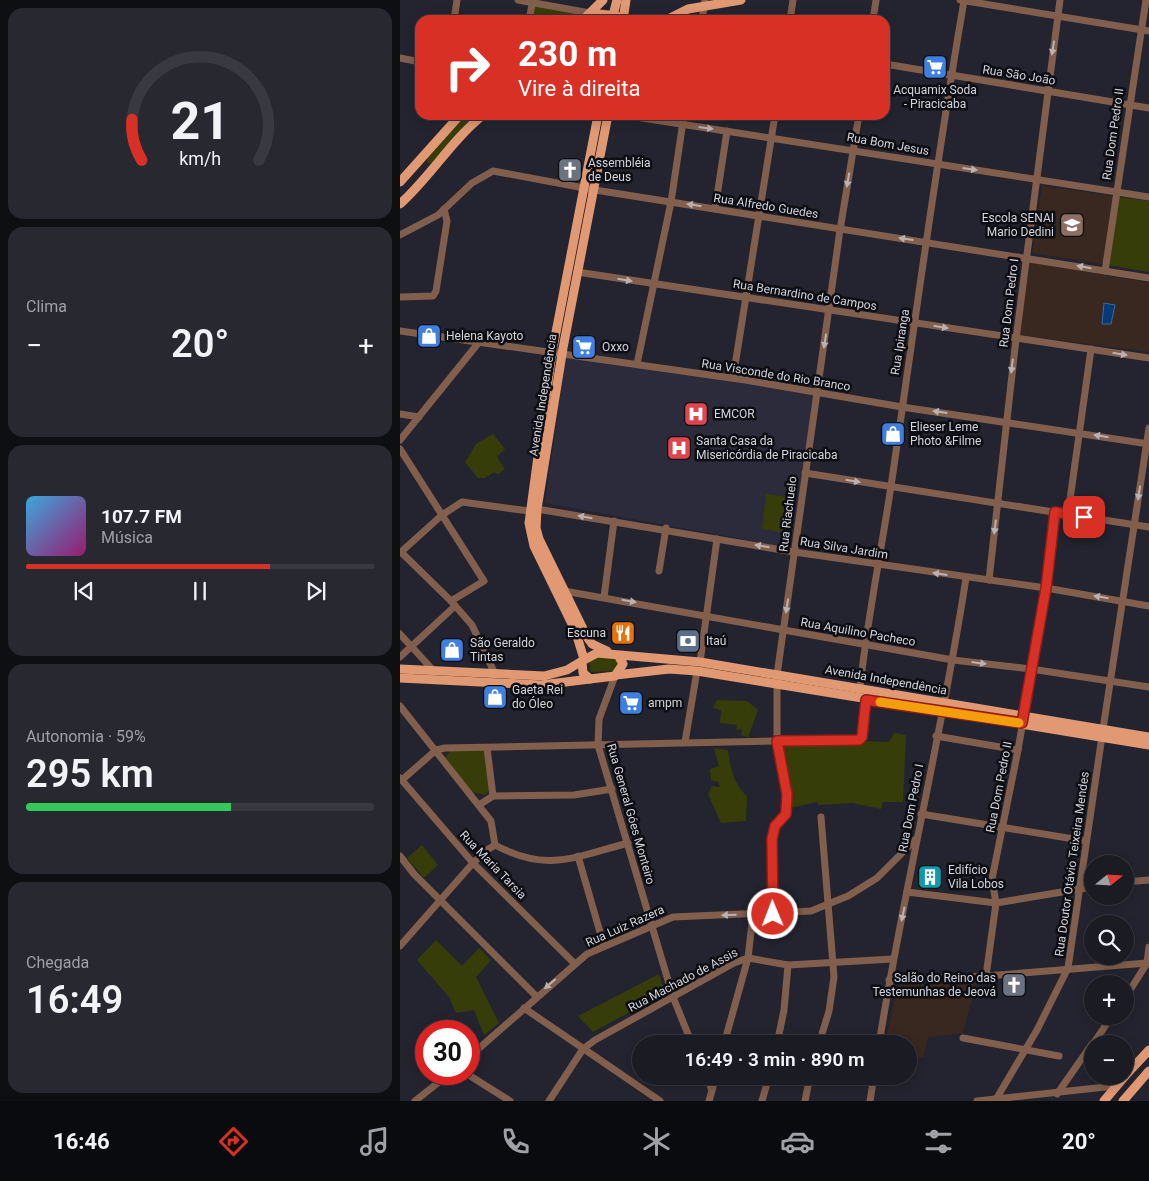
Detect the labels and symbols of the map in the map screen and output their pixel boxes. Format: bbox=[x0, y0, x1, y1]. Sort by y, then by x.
one-way arrow bbox=[1049, 41, 1057, 57]
supermarket icon: Acquamix Soda - Piracicaba bbox=[922, 54, 948, 80]
street label: Rua São João bbox=[981, 62, 1057, 88]
place label: Acquamix Soda - Piracicaba bbox=[893, 83, 977, 111]
street label: Rua Dom Pedro II bbox=[1100, 87, 1126, 181]
one-way arrow bbox=[698, 124, 714, 132]
street label: Rua Bom Jesus bbox=[846, 130, 930, 158]
place label: Assembléia de Deus bbox=[588, 156, 651, 184]
church icon: Assembléia de Deus bbox=[557, 157, 583, 183]
one-way arrow bbox=[963, 165, 979, 173]
one-way arrow bbox=[844, 173, 852, 189]
street label: Rua Alfredo Guedes bbox=[713, 191, 819, 221]
one-way arrow bbox=[685, 201, 701, 209]
place label: Escola SENAI Mario Dedini bbox=[982, 211, 1054, 239]
school or university icon: Escola SENAI Mario Dedini bbox=[1059, 212, 1085, 238]
one-way arrow bbox=[898, 235, 914, 243]
street label: Rua Dom Pedro I bbox=[997, 258, 1021, 348]
one-way arrow bbox=[1076, 263, 1091, 271]
one-way arrow bbox=[617, 277, 633, 285]
street label: Rua Bernardino de Campos bbox=[732, 277, 878, 313]
street label: Rua Ipiranga bbox=[888, 308, 912, 376]
shop icon: Helena Kayoto bbox=[416, 323, 442, 349]
one-way arrow bbox=[934, 324, 950, 332]
place label: Helena Kayoto bbox=[446, 329, 524, 343]
street label: Avenida Independência bbox=[526, 333, 560, 457]
supermarket icon: Oxxo bbox=[571, 334, 597, 360]
one-way arrow bbox=[821, 334, 829, 350]
place label: Oxxo bbox=[602, 340, 629, 354]
one-way arrow bbox=[1112, 350, 1128, 358]
street label: Rua Visconde do Rio Branco bbox=[701, 356, 852, 394]
one-way arrow bbox=[1008, 358, 1016, 374]
hospital icon: EMCOR bbox=[683, 401, 709, 427]
place label: EMCOR bbox=[714, 407, 755, 421]
one-way arrow bbox=[932, 408, 948, 416]
place label: Elieser Leme Photo &Filme bbox=[910, 420, 981, 448]
shop icon: Elieser Leme Photo &Filme bbox=[880, 421, 906, 447]
one-way arrow bbox=[1093, 431, 1109, 439]
place label: Santa Casa da Misericórdia de Piracicaba bbox=[696, 434, 837, 462]
hospital icon: Santa Casa da Misericórdia de Piracicaba bbox=[666, 435, 692, 461]
street label: Rua Riachuelo bbox=[776, 475, 800, 553]
one-way arrow bbox=[845, 477, 861, 485]
one-way arrow bbox=[1135, 485, 1143, 501]
pin bbox=[1063, 496, 1105, 538]
one-way arrow bbox=[576, 512, 592, 520]
one-way arrow bbox=[991, 519, 999, 535]
street label: Rua Silva Jardim bbox=[799, 534, 889, 562]
one-way arrow bbox=[754, 542, 770, 550]
one-way arrow bbox=[932, 569, 948, 577]
one-way arrow bbox=[1093, 593, 1109, 601]
one-way arrow bbox=[621, 598, 637, 606]
one-way arrow bbox=[782, 598, 790, 614]
street label: Rua Aquilino Pacheco bbox=[799, 615, 917, 649]
restaurant icon: Escuna bbox=[610, 620, 636, 646]
place label: Escuna bbox=[567, 626, 606, 640]
bank icon: Itaú bbox=[675, 628, 701, 654]
place label: Itaú bbox=[706, 634, 726, 648]
place label: São Geraldo Tintas bbox=[470, 636, 535, 664]
shop icon: São Geraldo Tintas bbox=[439, 637, 465, 663]
one-way arrow bbox=[971, 659, 987, 667]
street label: Avenida Independência bbox=[824, 662, 948, 698]
place label: Gaeta Rei do Óleo bbox=[512, 683, 563, 711]
shop icon: Gaeta Rei do Óleo bbox=[482, 684, 508, 710]
supermarket icon: ampm bbox=[618, 690, 644, 716]
place label: ampm bbox=[648, 696, 682, 710]
street label: Rua Dom Pedro II bbox=[983, 740, 1015, 834]
street label: Rua General Góes Monteiro bbox=[604, 742, 658, 886]
street label: Rua Dom Pedro I bbox=[896, 763, 926, 853]
street label: Rua Doutor Otávio Teixeira Mendes bbox=[1052, 771, 1092, 957]
street label: Rua Maria Tarsia bbox=[457, 828, 529, 902]
north arrow bbox=[1084, 855, 1134, 905]
place label: Edifício Vila Lobos bbox=[948, 863, 1004, 891]
building icon: Edifício Vila Lobos bbox=[917, 864, 943, 890]
position arrow bbox=[746, 887, 798, 939]
street label: Rua Luiz Razera bbox=[583, 902, 667, 950]
one-way arrow bbox=[898, 906, 906, 922]
one-way arrow bbox=[721, 911, 737, 919]
street label: Rua Machado de Assis bbox=[626, 945, 740, 1015]
place label: Salão do Reino das Testemunhas de Jeová bbox=[872, 971, 996, 999]
church icon: Salão do Reino das Testemunhas de Jeová bbox=[1001, 972, 1027, 998]
one-way arrow bbox=[545, 978, 557, 990]
speed limit sign: 30 bbox=[415, 1020, 480, 1085]

